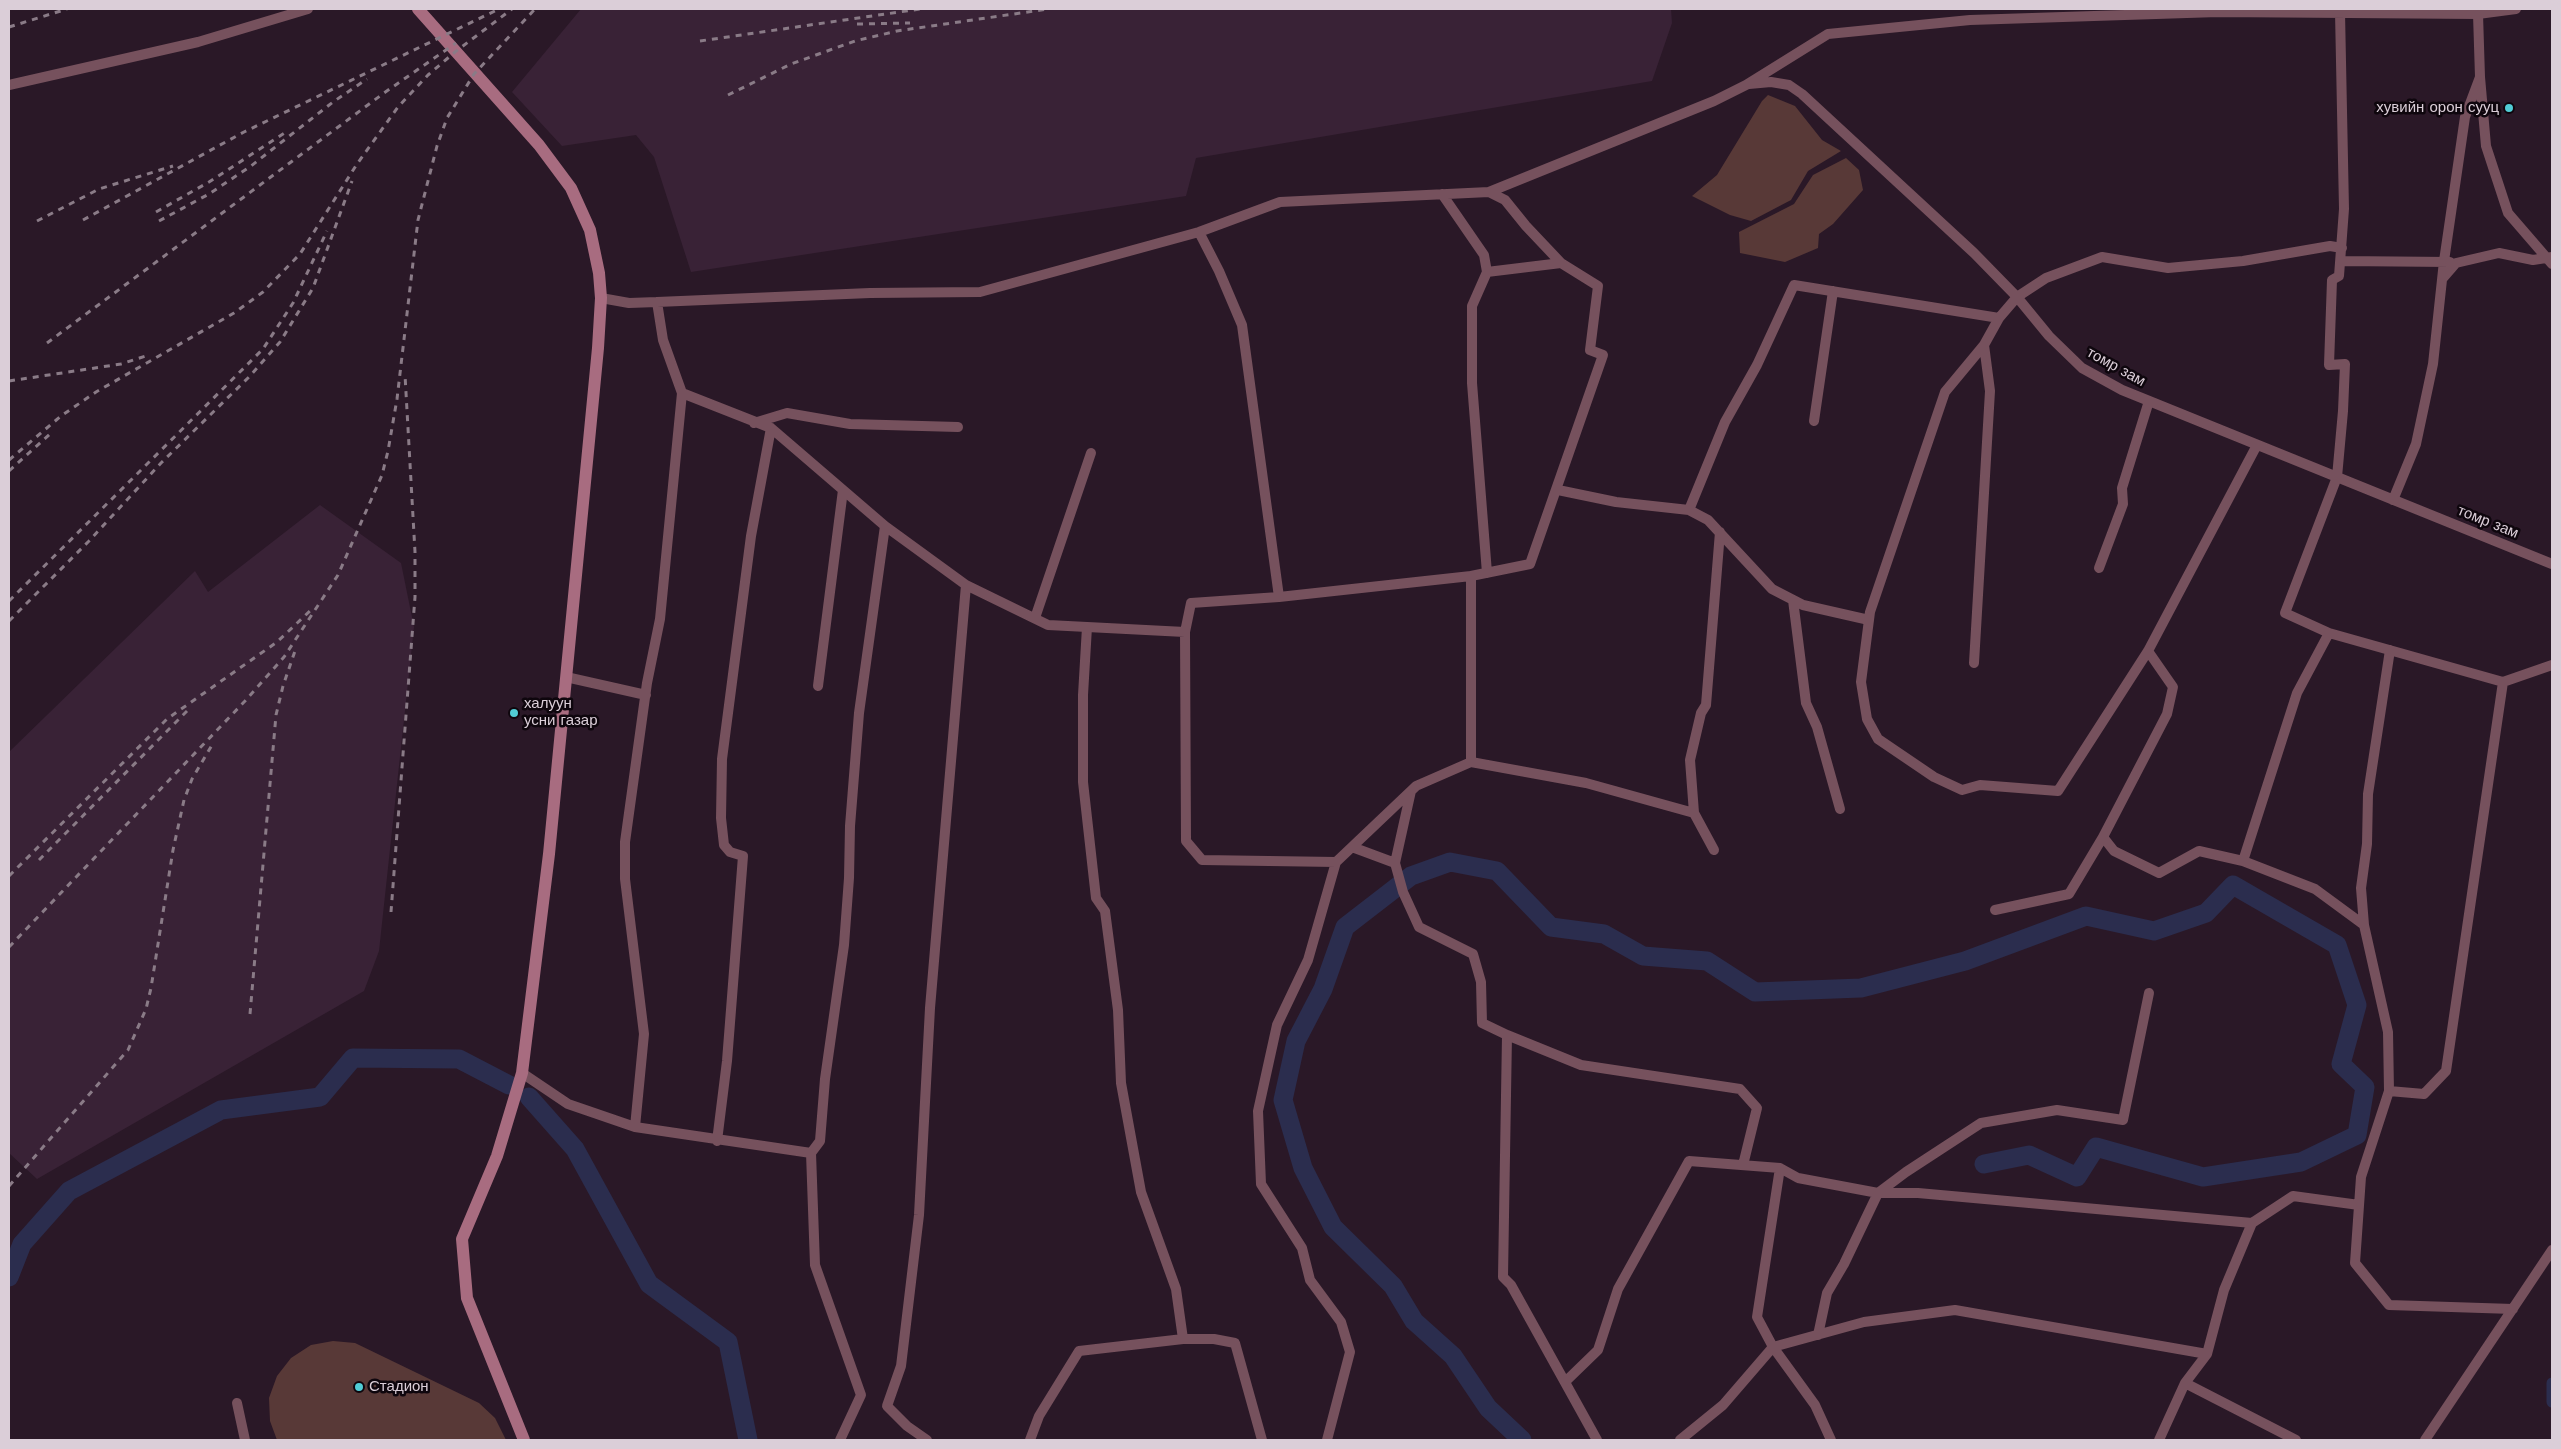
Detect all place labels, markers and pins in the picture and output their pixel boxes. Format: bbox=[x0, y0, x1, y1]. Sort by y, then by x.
place label: хувийн орон сууц bbox=[2376, 99, 2499, 117]
marker: хувийн орон сууц bbox=[2503, 102, 2515, 114]
place label: халуун усни газар bbox=[524, 695, 597, 730]
marker: халуун усни газар bbox=[508, 707, 520, 719]
place label: Стадион bbox=[369, 1378, 429, 1396]
marker: Стадион bbox=[353, 1381, 365, 1393]

